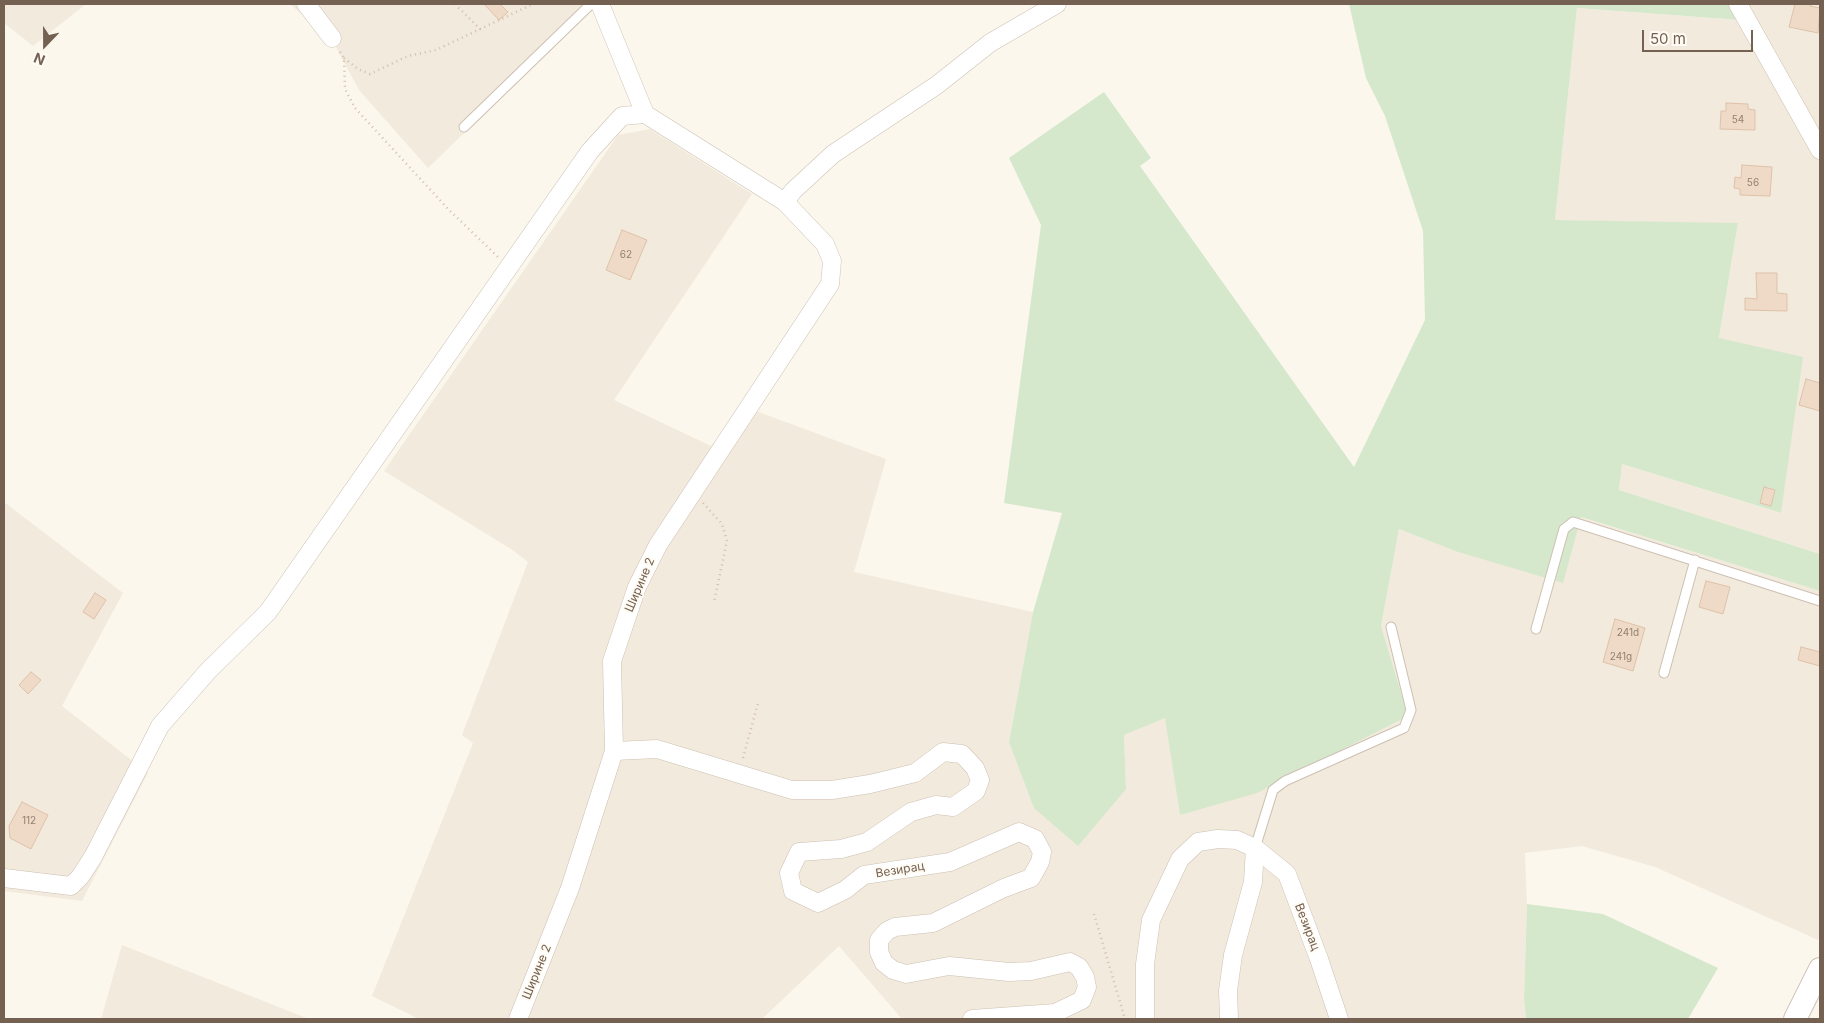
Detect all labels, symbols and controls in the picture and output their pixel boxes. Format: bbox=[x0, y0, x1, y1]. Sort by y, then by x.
north arrow bbox=[20, 20, 70, 70]
scale bar bbox=[1644, 20, 1755, 52]
text: 50 m bbox=[1650, 29, 1686, 48]
text: N bbox=[31, 49, 47, 69]
house number: 54 bbox=[1732, 114, 1744, 126]
house number: 56 bbox=[1747, 177, 1759, 189]
house number: 62 bbox=[620, 249, 632, 261]
street label: Ширине 2 bbox=[622, 556, 658, 614]
house number: 241d bbox=[1617, 627, 1639, 639]
house number: 241g bbox=[1610, 651, 1632, 663]
house number: 112 bbox=[22, 815, 36, 827]
street label: Везирац bbox=[875, 859, 925, 881]
street label: Везирац bbox=[1291, 901, 1323, 953]
street label: Ширине 2 bbox=[519, 943, 555, 1001]

